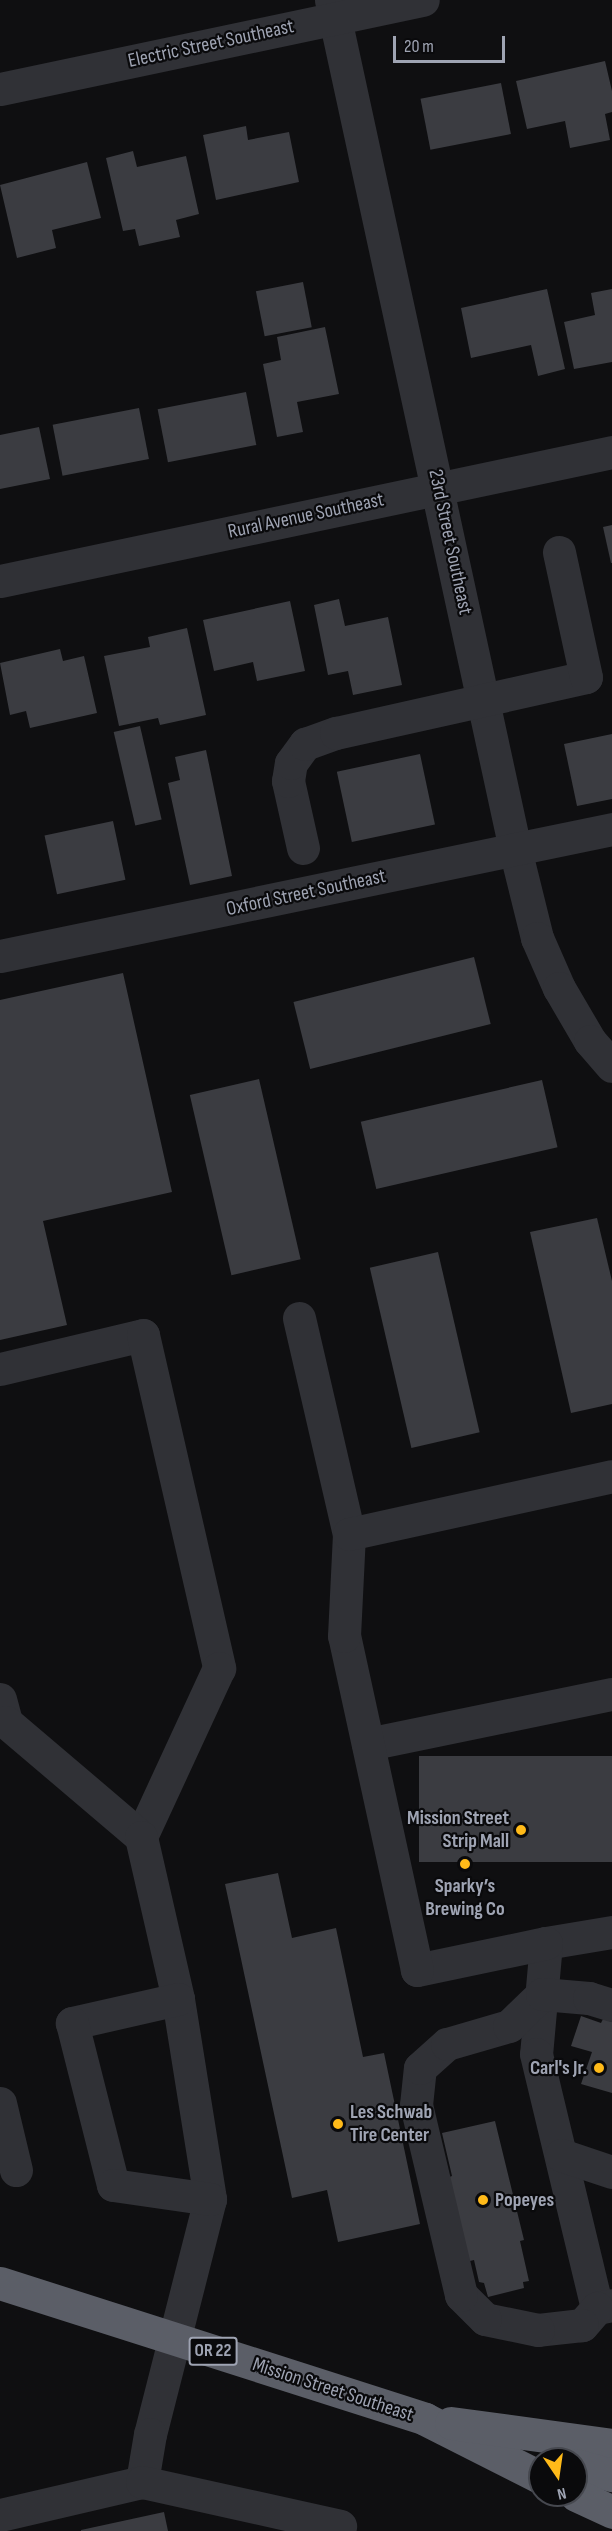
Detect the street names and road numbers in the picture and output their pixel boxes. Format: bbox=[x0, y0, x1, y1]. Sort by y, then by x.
street label: Electric Street Southeast bbox=[126, 15, 296, 73]
street label: 23rd Street Southeast bbox=[423, 467, 477, 617]
street label: Rural Avenue Southeast bbox=[226, 488, 386, 544]
street label: Oxford Street Southeast bbox=[224, 864, 388, 922]
road number: OR 22 bbox=[188, 2336, 238, 2366]
street label: Mission Street Southeast bbox=[250, 2353, 416, 2427]

